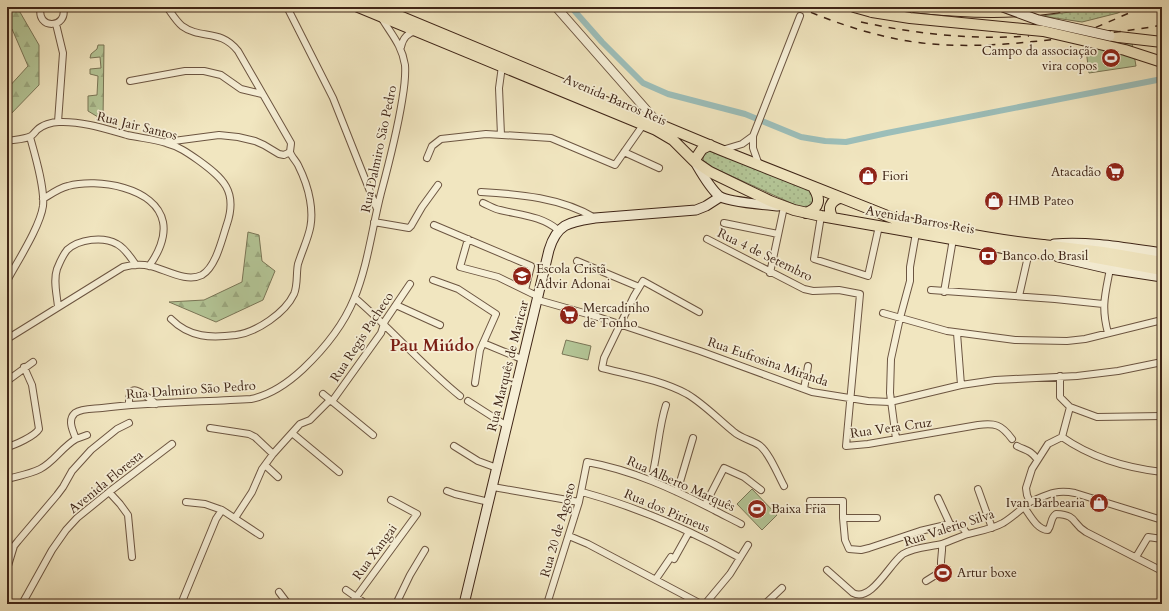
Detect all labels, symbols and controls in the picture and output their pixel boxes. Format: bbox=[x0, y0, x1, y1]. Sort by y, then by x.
place label: Campo da associação vira copos bbox=[982, 42, 1097, 75]
sports icon: Campo da associação vira copos bbox=[1100, 47, 1122, 69]
street label: Avenida Barros Reis bbox=[561, 70, 669, 130]
street label: Rua Dalmiro São Pedro bbox=[357, 84, 401, 214]
street label: Rua Jair Santos bbox=[95, 107, 179, 145]
supermarket icon: Atacadão bbox=[1104, 161, 1126, 183]
place label: Atacadão bbox=[1051, 163, 1101, 181]
shop icon: Fiori bbox=[857, 165, 879, 187]
place label: Fiori bbox=[882, 167, 909, 185]
shop icon: HMB Pateo bbox=[983, 190, 1005, 212]
place label: HMB Pateo bbox=[1008, 192, 1074, 210]
street label: Avenida Barros Reis bbox=[864, 202, 976, 238]
street label: Rua 4 de Setembro bbox=[714, 224, 816, 286]
bank icon: Banco do Brasil bbox=[977, 245, 999, 267]
place label: Banco do Brasil bbox=[1002, 247, 1089, 265]
place label: Escola Cristã Advir Adonai bbox=[536, 260, 611, 293]
school or university icon: Escola Cristã Advir Adonai bbox=[511, 265, 533, 287]
street label: Rua Regis Pacheco bbox=[326, 288, 398, 386]
street label: Rua Marquês de Maricar bbox=[483, 298, 533, 433]
place label: Mercadinho de Tonho bbox=[583, 299, 650, 332]
supermarket icon: Mercadinho de Tonho bbox=[558, 304, 580, 326]
street label: Rua Eufrosina Miranda bbox=[705, 333, 831, 391]
district label: Pau Miúdo bbox=[390, 334, 474, 357]
street label: Rua Dalmiro São Pedro bbox=[126, 377, 256, 403]
street label: Rua Vera Cruz bbox=[849, 413, 933, 443]
street label: Avenida Floresta bbox=[65, 446, 147, 518]
street label: Rua Alberto Marquês bbox=[624, 452, 738, 516]
street label: Rua 20 de Agosto bbox=[536, 481, 580, 579]
street label: Rua dos Pirineus bbox=[621, 485, 713, 537]
shop icon: Ivan Barbearia bbox=[1088, 492, 1110, 514]
place label: Ivan Barbearia bbox=[1006, 494, 1085, 512]
sports icon: Baixa Fria bbox=[746, 498, 768, 520]
place label: Baixa Fria bbox=[771, 500, 826, 518]
street label: Rua Valerio Silva bbox=[901, 505, 997, 551]
street label: Rua Xangai bbox=[349, 520, 402, 584]
sports icon: Artur boxe bbox=[932, 562, 954, 584]
place label: Artur boxe bbox=[957, 564, 1017, 582]

